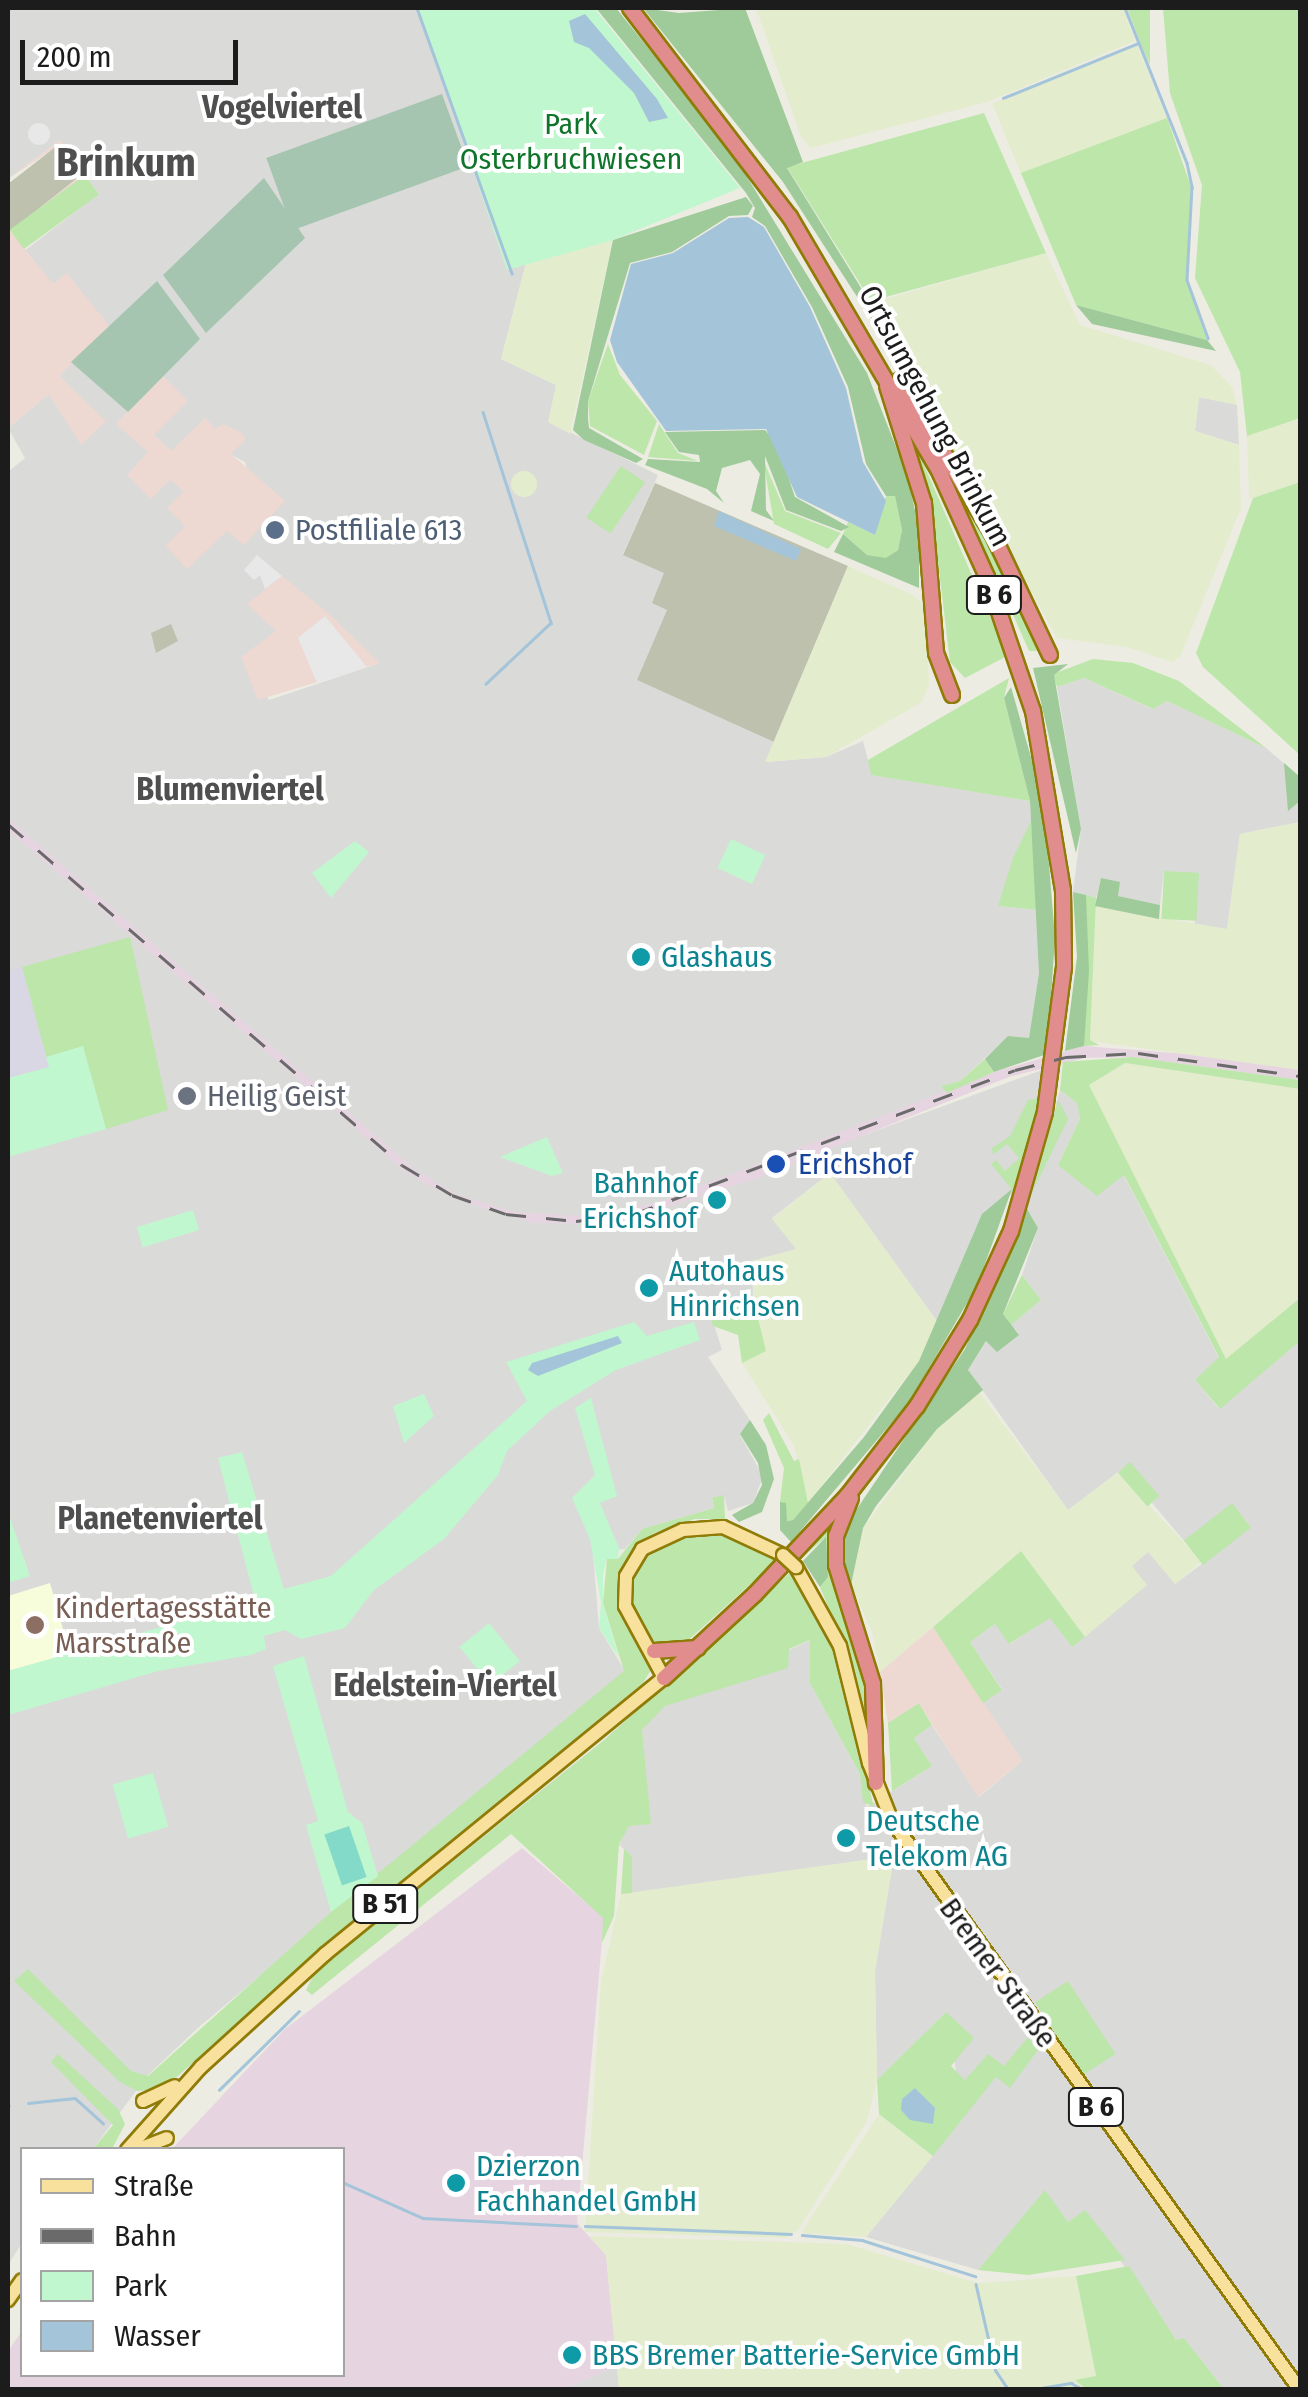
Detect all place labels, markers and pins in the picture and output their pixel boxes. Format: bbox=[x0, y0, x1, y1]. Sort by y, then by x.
place label: Postfiliale 613 bbox=[295, 512, 462, 548]
marker: Postfiliale 613 bbox=[264, 519, 286, 541]
place label: Glashaus bbox=[661, 939, 772, 975]
marker: Glashaus bbox=[630, 946, 652, 968]
place label: Heilig Geist bbox=[207, 1078, 346, 1114]
marker: Heilig Geist bbox=[176, 1085, 198, 1107]
place label: Erichshof bbox=[798, 1146, 912, 1182]
marker: Erichshof bbox=[763, 1151, 789, 1177]
place label: Bahnhof Erichshof bbox=[583, 1165, 697, 1236]
marker: Bahnhof Erichshof bbox=[706, 1189, 728, 1211]
place label: Autohaus Hinrichsen bbox=[669, 1253, 801, 1324]
marker: Autohaus Hinrichsen bbox=[638, 1277, 660, 1299]
place label: Kindertagesstätte Marsstraße bbox=[55, 1590, 272, 1660]
marker: Kindertagesstätte Marsstraße bbox=[24, 1614, 46, 1636]
place label: Deutsche Telekom AG bbox=[866, 1803, 1008, 1874]
marker: Deutsche Telekom AG bbox=[835, 1827, 857, 1849]
place label: Dzierzon Fachhandel GmbH bbox=[476, 2148, 697, 2218]
marker: Dzierzon Fachhandel GmbH bbox=[445, 2172, 467, 2194]
place label: BBS Bremer Batterie-Service GmbH bbox=[592, 2337, 1020, 2373]
marker: BBS Bremer Batterie-Service GmbH bbox=[561, 2344, 583, 2366]

